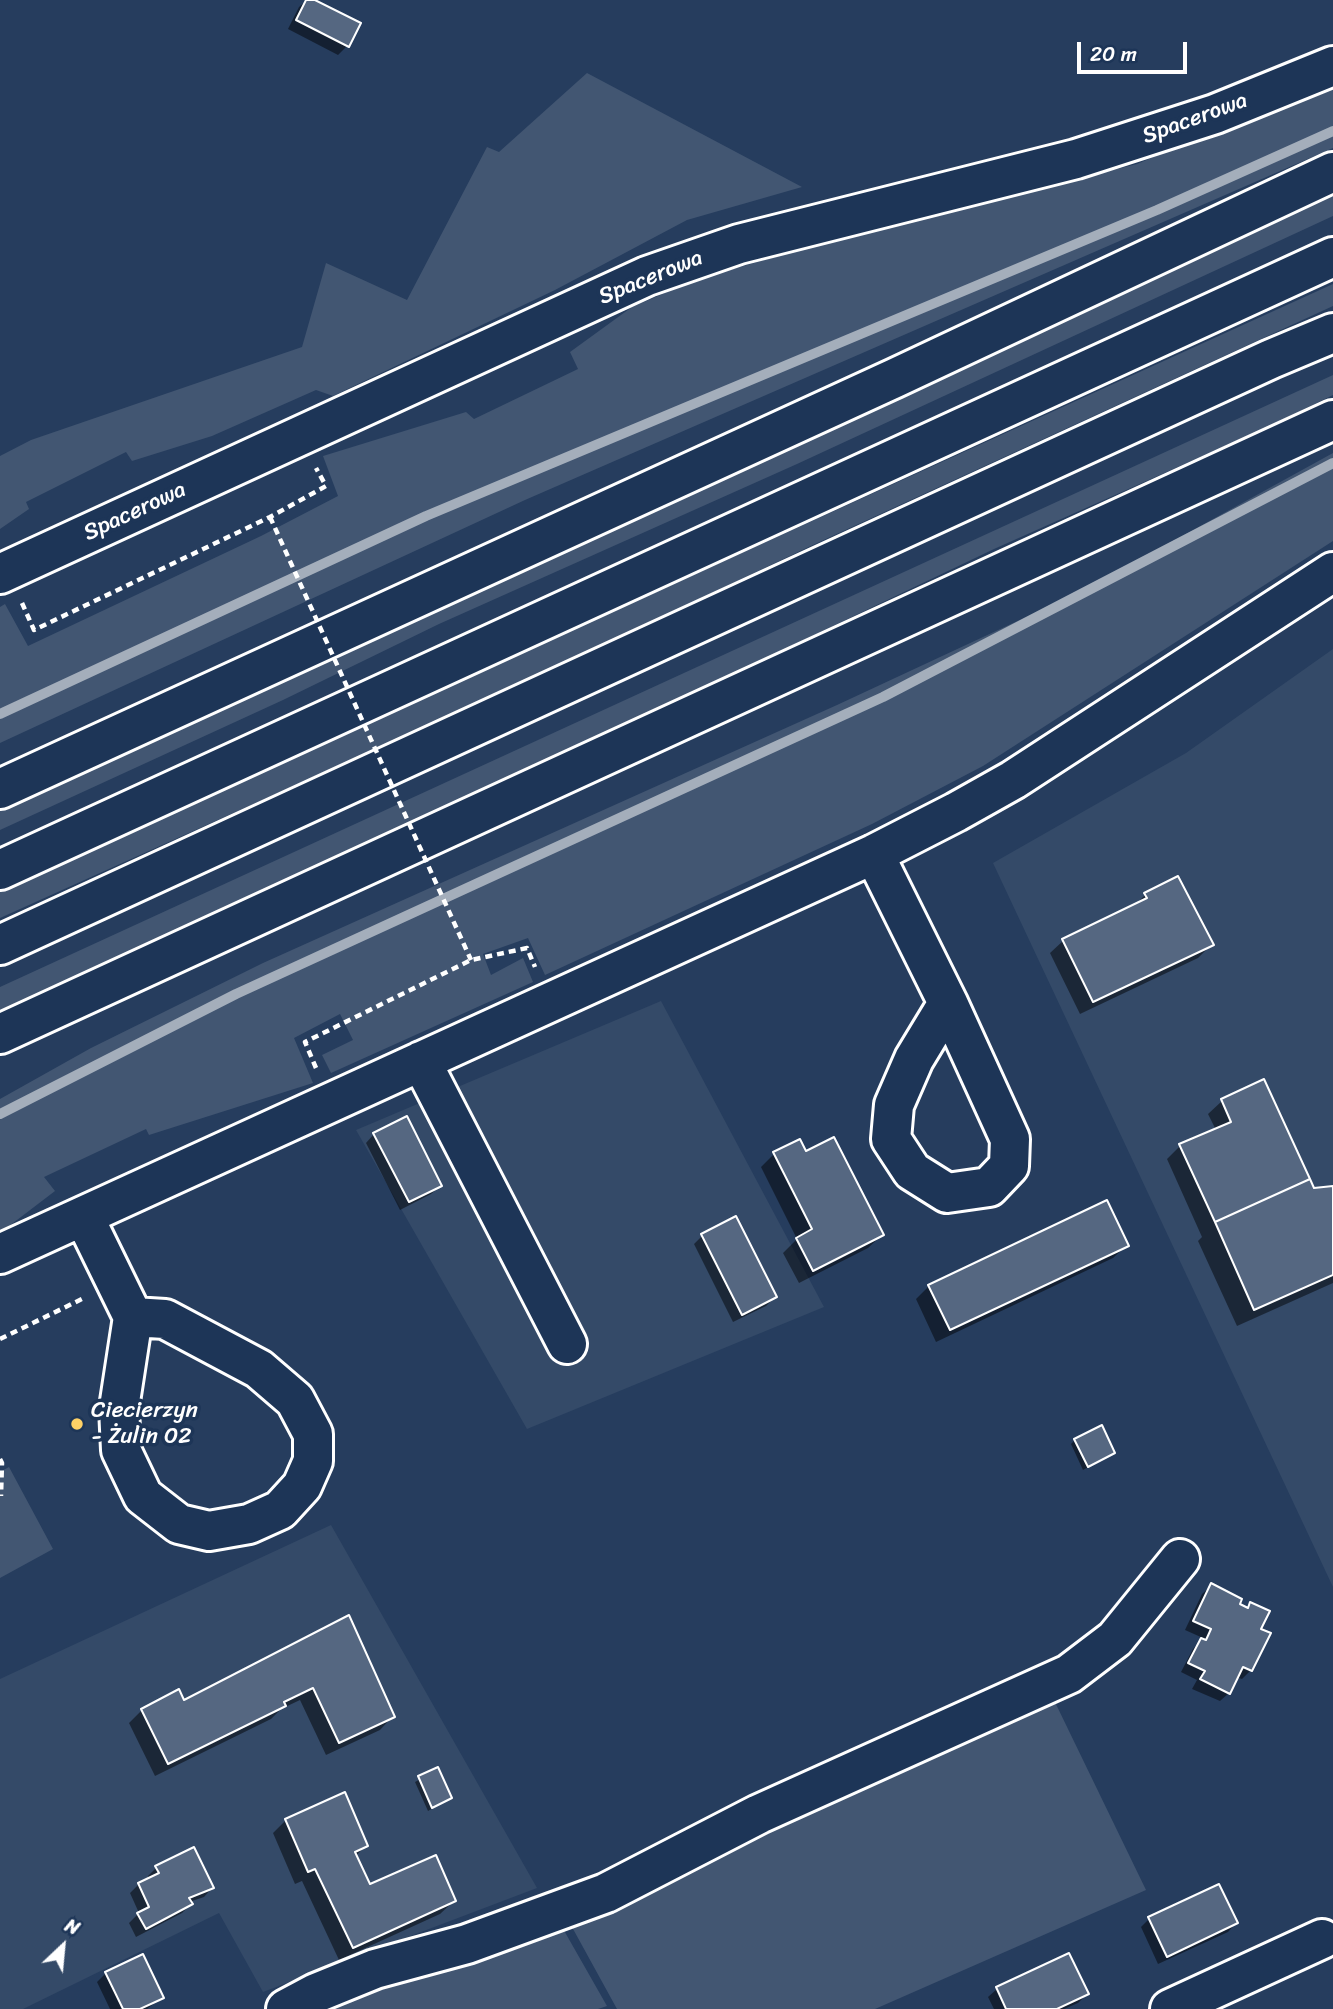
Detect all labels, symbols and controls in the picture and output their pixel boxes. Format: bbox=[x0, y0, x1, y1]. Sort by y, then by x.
scale bar bbox=[1081, 28, 1191, 72]
text: 20 m bbox=[1090, 35, 1137, 73]
street label: Spacerowa bbox=[1139, 87, 1251, 151]
street label: Spacerowa bbox=[595, 245, 707, 311]
street label: Spacerowa bbox=[79, 476, 191, 548]
place label: Ciecierzyn - Żulin 02 bbox=[91, 1397, 198, 1451]
marker: Ciecierzyn - Żulin 02 bbox=[69, 1416, 85, 1432]
text: N bbox=[59, 1909, 86, 1944]
north arrow bbox=[28, 1911, 98, 1981]

